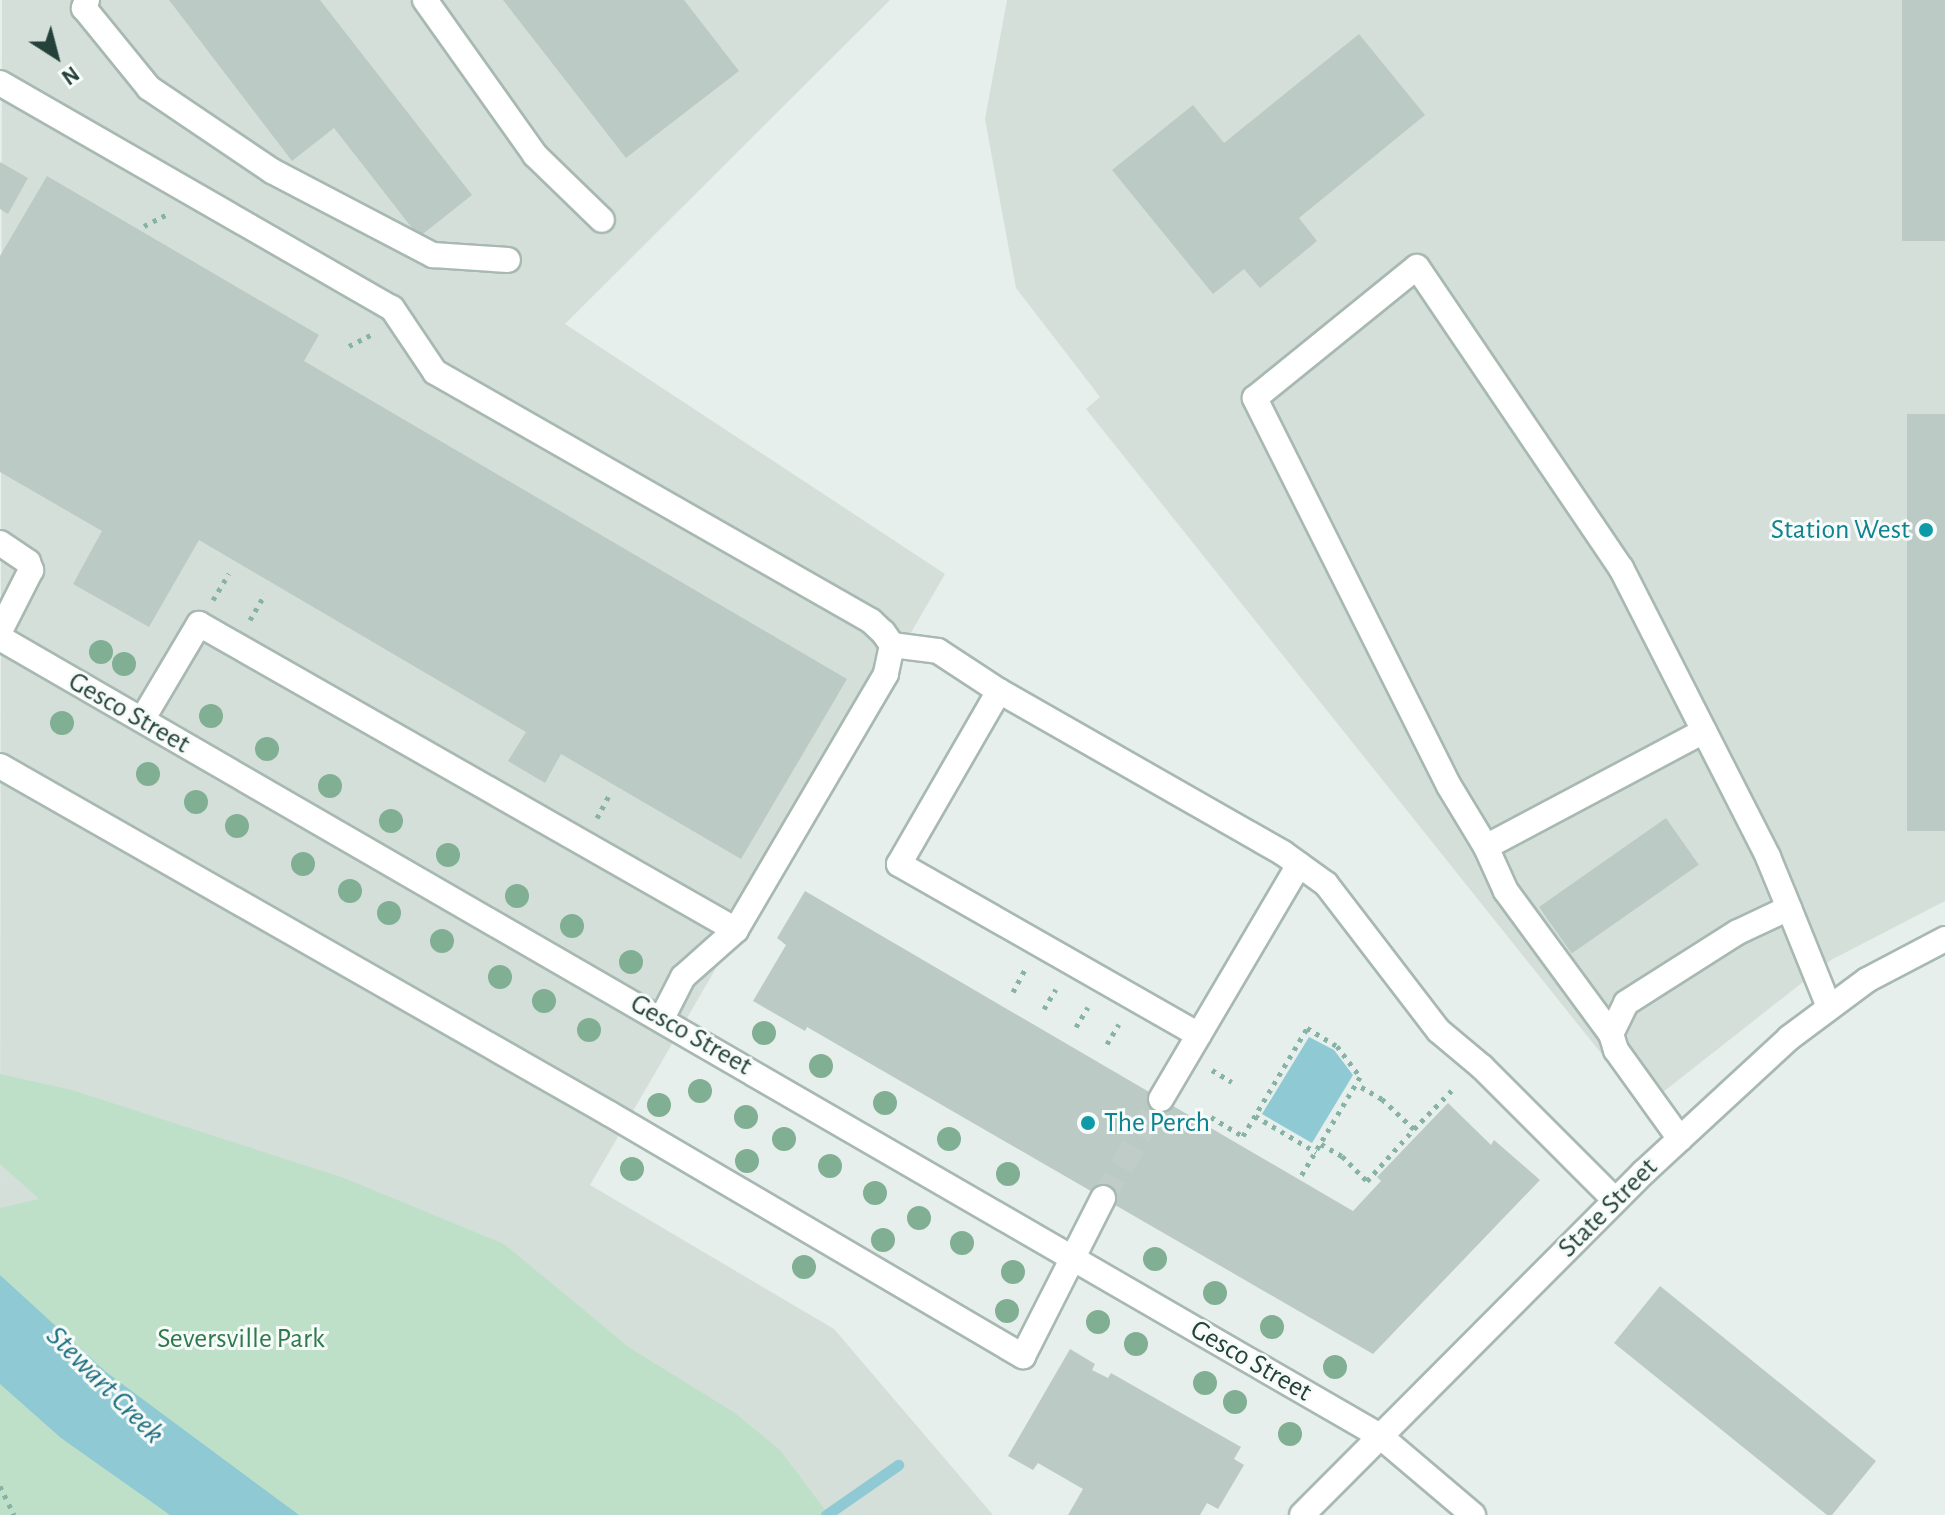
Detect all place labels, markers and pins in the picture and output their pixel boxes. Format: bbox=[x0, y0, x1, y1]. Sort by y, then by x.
place label: Station West bbox=[1771, 513, 1910, 547]
marker: Station West bbox=[1917, 521, 1935, 539]
place label: The Perch bbox=[1104, 1106, 1210, 1140]
marker: The Perch bbox=[1079, 1114, 1097, 1132]

